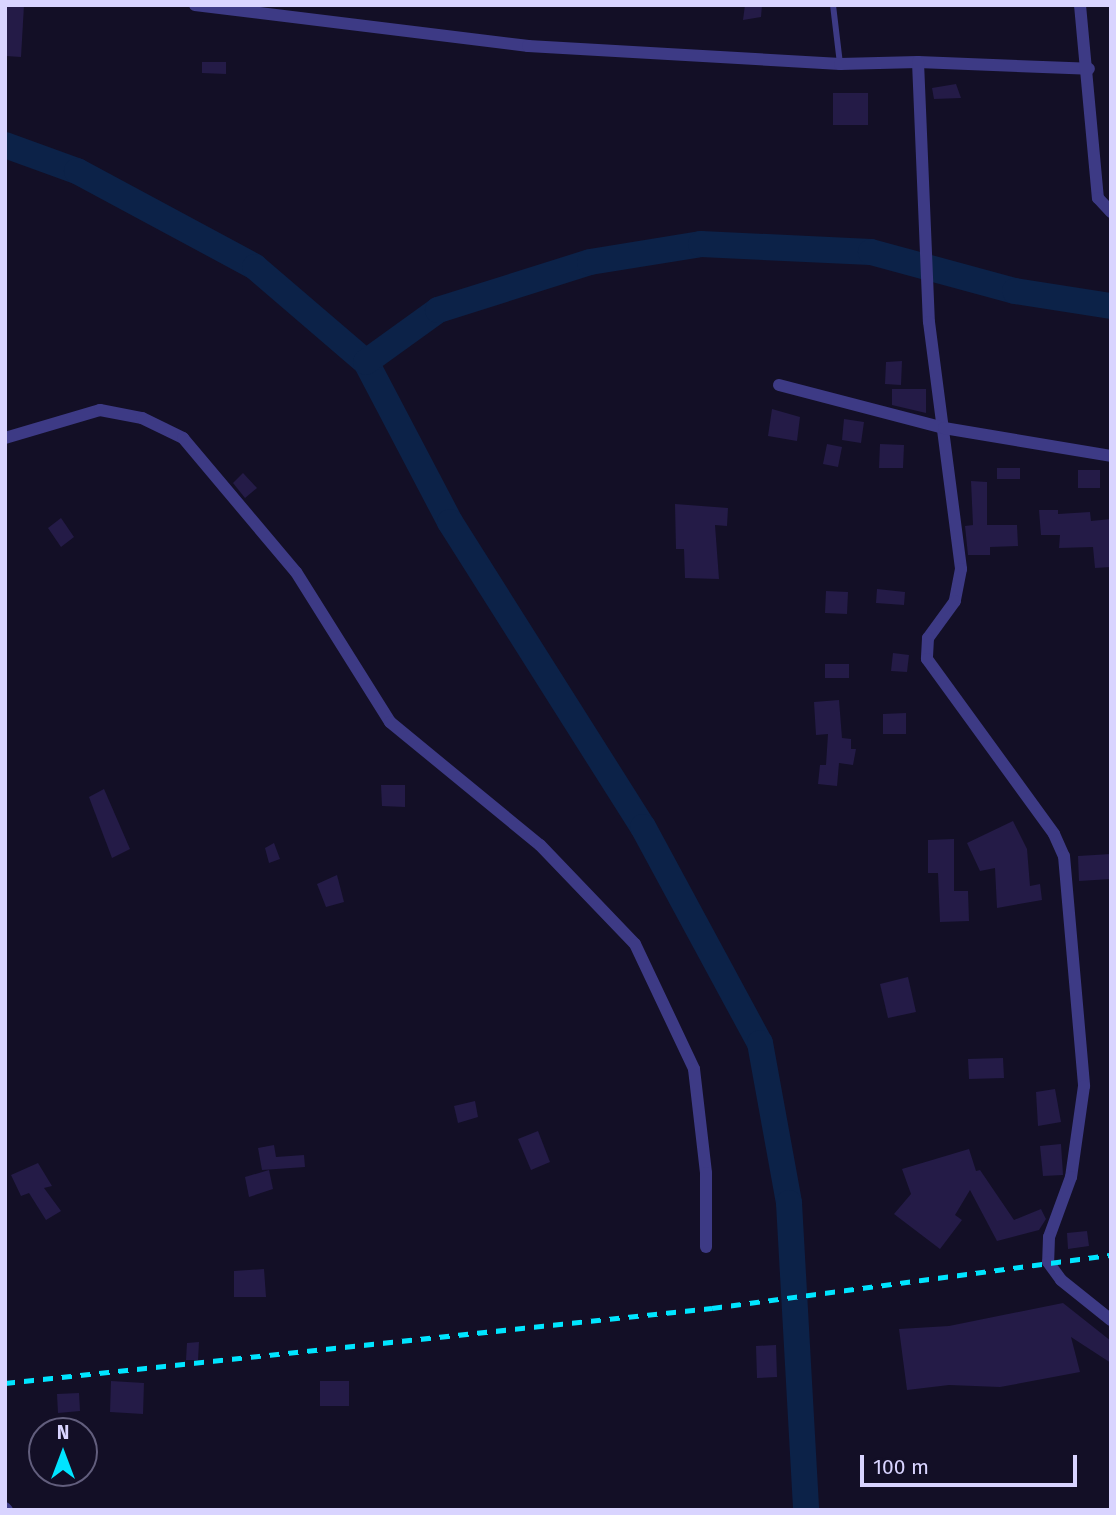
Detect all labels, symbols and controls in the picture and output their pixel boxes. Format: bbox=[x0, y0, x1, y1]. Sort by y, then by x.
north arrow bbox=[28, 1417, 98, 1487]
text: N bbox=[57, 1421, 69, 1444]
scale bar bbox=[864, 1442, 1081, 1486]
text: 100 m bbox=[873, 1454, 929, 1480]

